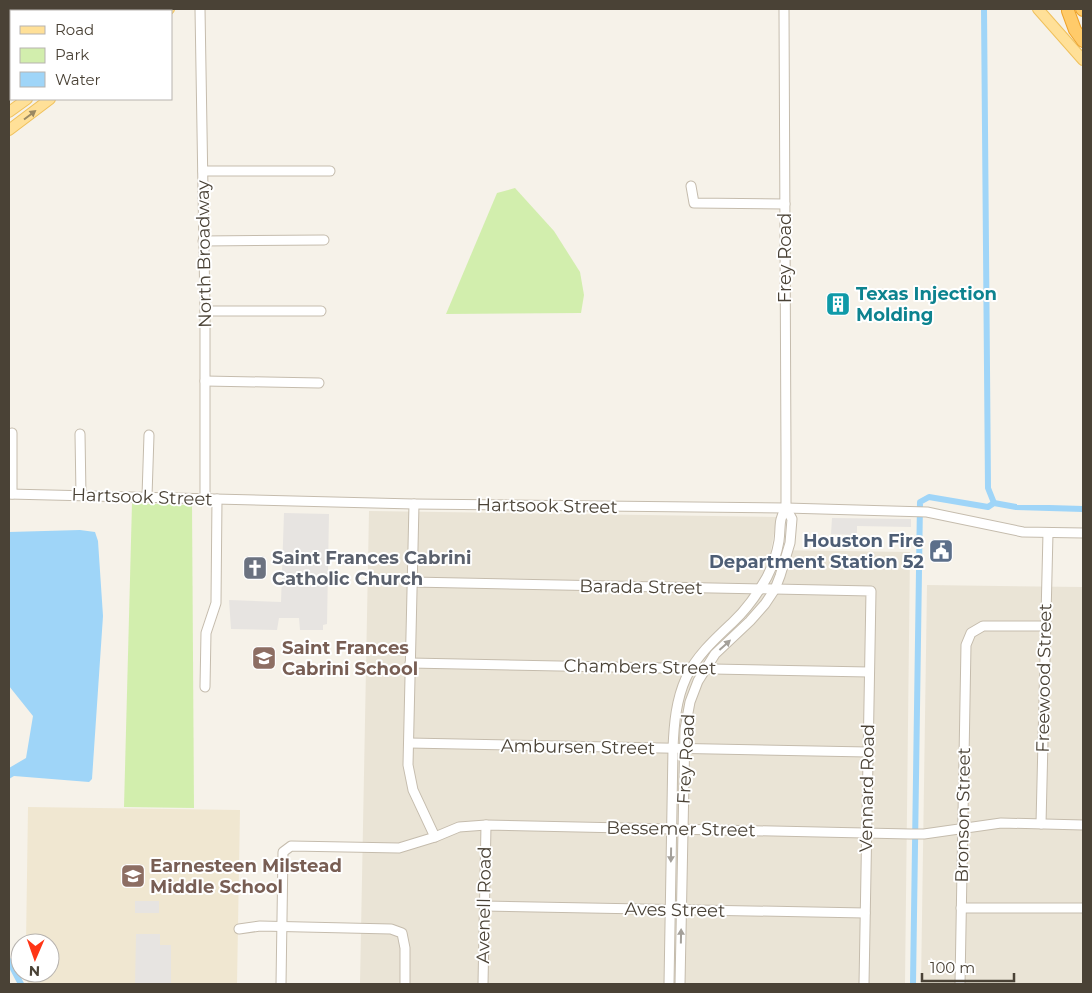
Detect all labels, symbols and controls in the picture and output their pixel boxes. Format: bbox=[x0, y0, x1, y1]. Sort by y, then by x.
legend bbox=[10, 10, 172, 100]
text: Road bbox=[55, 20, 94, 39]
text: Park bbox=[55, 45, 89, 64]
text: Water bbox=[55, 70, 101, 89]
one-way arrow bbox=[23, 109, 36, 120]
street label: North Broadway bbox=[192, 180, 216, 328]
street label: Frey Road bbox=[774, 213, 796, 303]
place label: Texas Injection Molding bbox=[856, 283, 997, 326]
building icon: Texas Injection Molding bbox=[825, 291, 851, 317]
street label: Hartsook Street bbox=[71, 484, 213, 510]
street label: Hartsook Street bbox=[476, 494, 618, 518]
place label: Houston Fire Department Station 52 bbox=[709, 530, 924, 573]
public building icon: Houston Fire Department Station 52 bbox=[928, 538, 954, 564]
place label: Saint Frances Cabrini Catholic Church bbox=[272, 547, 471, 590]
church icon: Saint Frances Cabrini Catholic Church bbox=[242, 555, 268, 581]
street label: Barada Street bbox=[579, 575, 703, 599]
street label: Freewood Street bbox=[1032, 603, 1056, 753]
place label: Saint Frances Cabrini School bbox=[282, 637, 418, 680]
one-way arrow bbox=[719, 639, 731, 651]
school or university icon: Saint Frances Cabrini School bbox=[251, 645, 277, 671]
street label: Chambers Street bbox=[563, 655, 717, 679]
street label: Frey Road bbox=[673, 713, 699, 805]
street label: Vennard Road bbox=[855, 724, 879, 852]
street label: Ambursen Street bbox=[501, 735, 655, 759]
street label: Bronson Street bbox=[951, 747, 975, 883]
street label: Bessemer Street bbox=[606, 817, 756, 841]
street label: Avenell Road bbox=[472, 846, 496, 964]
one-way arrow bbox=[667, 847, 675, 863]
place label: Earnesteen Milstead Middle School bbox=[150, 855, 342, 898]
school or university icon: Earnesteen Milstead Middle School bbox=[120, 863, 146, 889]
street label: Aves Street bbox=[624, 898, 726, 922]
one-way arrow bbox=[677, 927, 685, 943]
north arrow bbox=[10, 933, 60, 983]
scale bar bbox=[922, 950, 1014, 982]
text: 100 m bbox=[930, 958, 975, 977]
text: N bbox=[29, 962, 41, 980]

